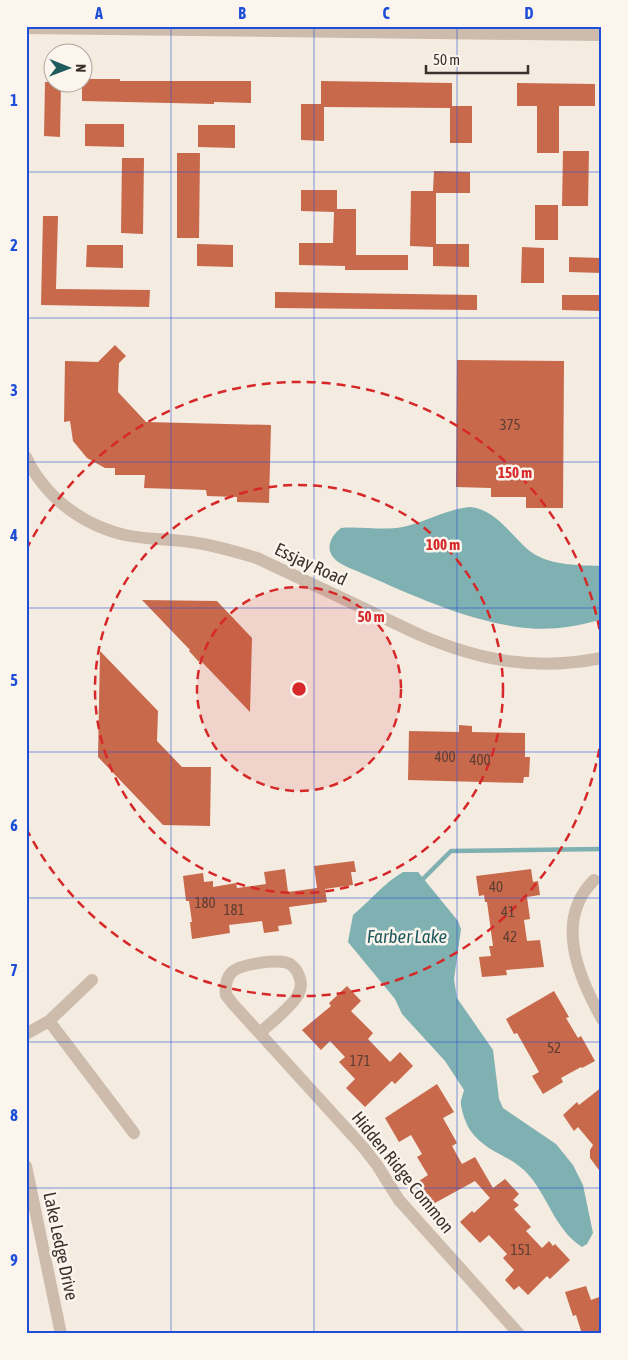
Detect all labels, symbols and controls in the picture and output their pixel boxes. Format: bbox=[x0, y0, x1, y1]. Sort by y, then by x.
text: A bbox=[94, 4, 103, 22]
text: B bbox=[238, 4, 246, 22]
text: C bbox=[382, 4, 390, 22]
text: D bbox=[525, 4, 534, 22]
north arrow bbox=[42, 42, 92, 92]
scale bar bbox=[426, 42, 528, 74]
text: 50 m bbox=[433, 51, 460, 68]
text: N bbox=[73, 64, 89, 72]
text: 1 bbox=[10, 91, 18, 109]
text: 2 bbox=[10, 236, 18, 254]
text: 3 bbox=[10, 381, 18, 399]
house number: 375 bbox=[499, 416, 521, 433]
text: 150 m bbox=[498, 464, 532, 481]
text: 4 bbox=[9, 526, 18, 544]
text: 100 m bbox=[426, 536, 460, 553]
street label: Essjay Road bbox=[272, 538, 350, 590]
text: 50 m bbox=[358, 608, 385, 625]
text: 5 bbox=[10, 671, 18, 689]
centre of rings bbox=[290, 680, 308, 698]
house number: 400 bbox=[434, 748, 456, 765]
house number: 400 bbox=[469, 751, 491, 768]
text: 6 bbox=[10, 816, 18, 834]
house number: 40 bbox=[489, 878, 503, 895]
house number: 180 bbox=[194, 894, 216, 911]
house number: 181 bbox=[223, 901, 245, 918]
house number: 41 bbox=[501, 903, 515, 920]
water label: Farber Lake bbox=[367, 925, 447, 947]
house number: 42 bbox=[503, 928, 517, 945]
text: 7 bbox=[10, 961, 18, 979]
house number: 52 bbox=[547, 1039, 561, 1056]
house number: 171 bbox=[349, 1052, 371, 1069]
text: 8 bbox=[10, 1106, 18, 1124]
street label: Hidden Ridge Common bbox=[348, 1107, 458, 1237]
street label: Lake Ledge Drive bbox=[39, 1190, 83, 1302]
house number: 151 bbox=[510, 1241, 532, 1258]
text: 9 bbox=[10, 1251, 18, 1269]

